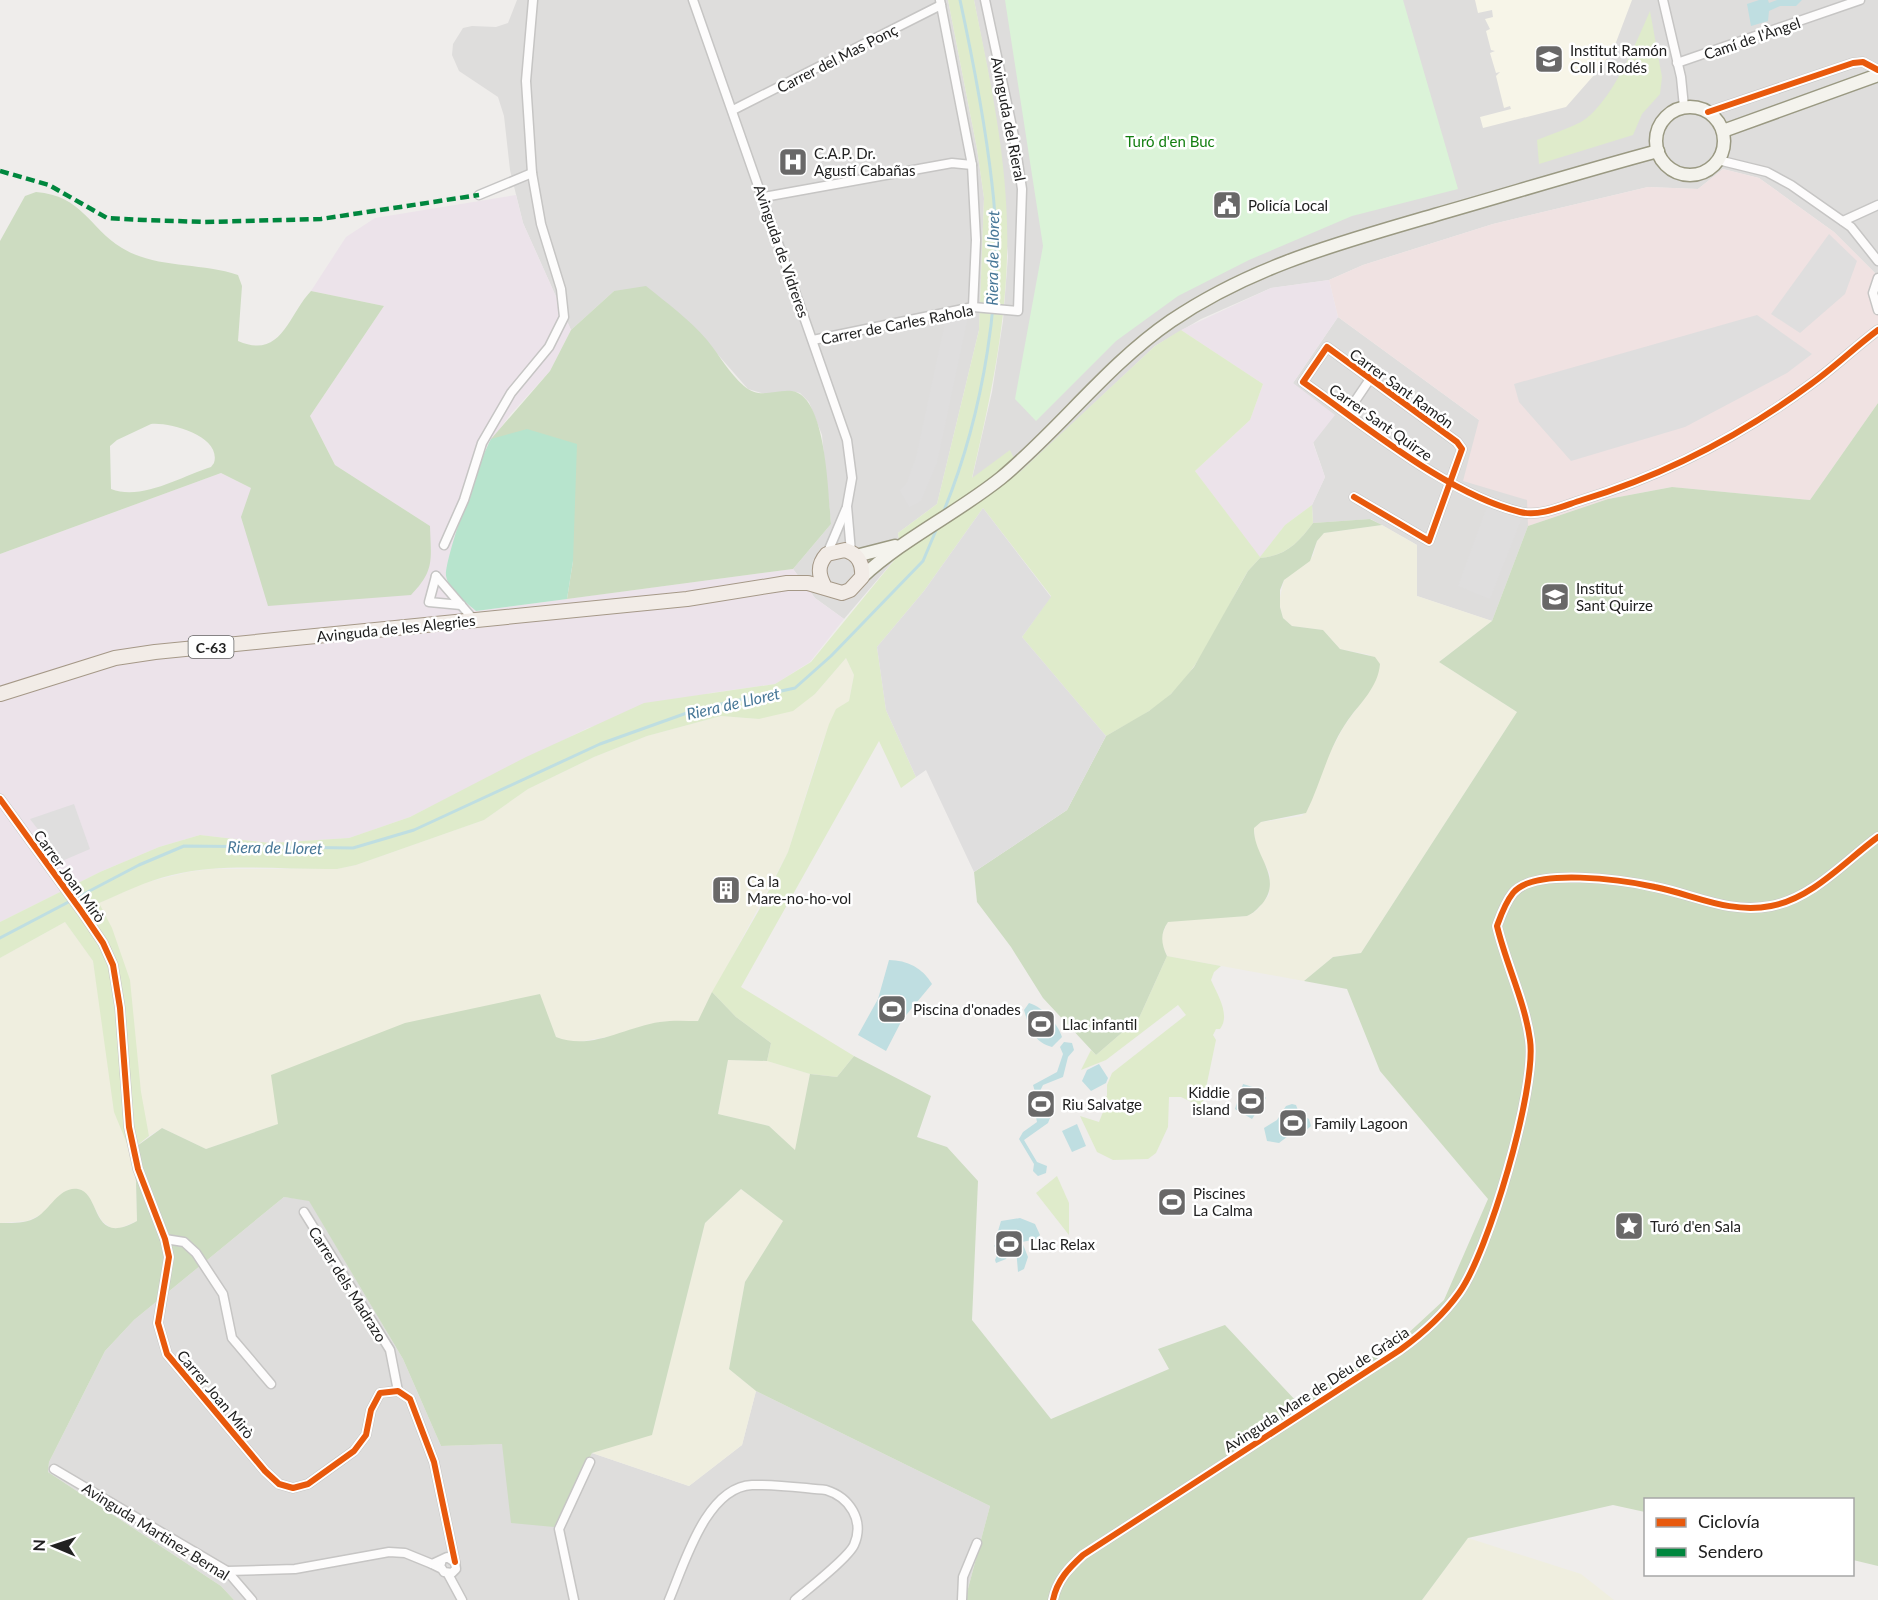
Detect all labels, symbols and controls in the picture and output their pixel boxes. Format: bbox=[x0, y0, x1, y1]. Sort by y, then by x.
street label: Camí de l'Àngel bbox=[1701, 13, 1803, 63]
street label: Carrer del Mas Ponç bbox=[774, 20, 900, 96]
place label: Institut Ramón Coll i Rodés bbox=[1570, 41, 1667, 76]
school or university icon: Institut Ramón Coll i Rodés bbox=[1533, 43, 1565, 75]
street label: Avinguda del Rieral bbox=[988, 55, 1030, 183]
park label: Turó d'en Buc bbox=[1125, 132, 1215, 150]
place label: C.A.P. Dr. Agustí Cabañas bbox=[814, 144, 916, 179]
hospital icon: C.A.P. Dr. Agustí Cabañas bbox=[777, 146, 809, 178]
street label: Avinguda de Vidreres bbox=[751, 182, 813, 320]
public building icon: Policía Local bbox=[1211, 189, 1243, 221]
place label: Policía Local bbox=[1248, 196, 1328, 214]
water label: Riera de Lloret bbox=[982, 210, 1002, 306]
street label: Carrer de Carles Rahola bbox=[819, 300, 975, 348]
street label: Carrer Sant Ramón bbox=[1347, 344, 1457, 432]
street label: Carrer Sant Quirze bbox=[1326, 380, 1436, 464]
place label: Institut Sant Quirze bbox=[1576, 579, 1653, 614]
school or university icon: Institut Sant Quirze bbox=[1539, 581, 1571, 613]
street label: Avinguda de les Alegries bbox=[316, 611, 476, 645]
road number: C-63 bbox=[188, 636, 234, 658]
water label: Riera de Lloret bbox=[684, 683, 782, 723]
street label: Carrer Joan Mirò bbox=[30, 826, 110, 926]
water label: Riera de Lloret bbox=[227, 837, 323, 857]
place label: Ca la Mare-no-ho-vol bbox=[747, 872, 851, 907]
building icon: Ca la Mare-no-ho-vol bbox=[710, 874, 742, 906]
sports icon: Piscina d'onades bbox=[876, 993, 908, 1025]
place label: Piscina d'onades bbox=[913, 1000, 1021, 1018]
sports icon: Llac infantil bbox=[1025, 1008, 1057, 1040]
place label: Llac infantil bbox=[1062, 1015, 1137, 1033]
place label: Kiddie island bbox=[1188, 1083, 1230, 1118]
sports icon: Kiddie island bbox=[1235, 1085, 1267, 1117]
sports icon: Riu Salvatge bbox=[1025, 1088, 1057, 1120]
place label: Riu Salvatge bbox=[1062, 1095, 1142, 1113]
sports icon: Family Lagoon bbox=[1277, 1107, 1309, 1139]
place label: Family Lagoon bbox=[1314, 1114, 1408, 1132]
place label: Piscines La Calma bbox=[1193, 1184, 1253, 1219]
sports icon: Piscines La Calma bbox=[1156, 1186, 1188, 1218]
place icon: Turó d'en Sala bbox=[1613, 1210, 1645, 1242]
place label: Turó d'en Sala bbox=[1650, 1217, 1741, 1235]
street label: Carrer dels Madrazo bbox=[305, 1223, 391, 1345]
sports icon: Llac Relax bbox=[993, 1228, 1025, 1260]
place label: Llac Relax bbox=[1030, 1235, 1096, 1253]
street label: Avinguda Mare de Déu de Gràcia bbox=[1220, 1322, 1412, 1456]
street label: Carrer Joan Mirò bbox=[174, 1346, 258, 1442]
street label: Avinguda Martinez Bernal bbox=[79, 1478, 233, 1584]
legend bbox=[1644, 1498, 1854, 1576]
text: Ciclovía bbox=[1698, 1510, 1760, 1532]
north arrow bbox=[24, 1516, 84, 1576]
text: N bbox=[29, 1539, 48, 1552]
text: Sendero bbox=[1698, 1540, 1763, 1562]

